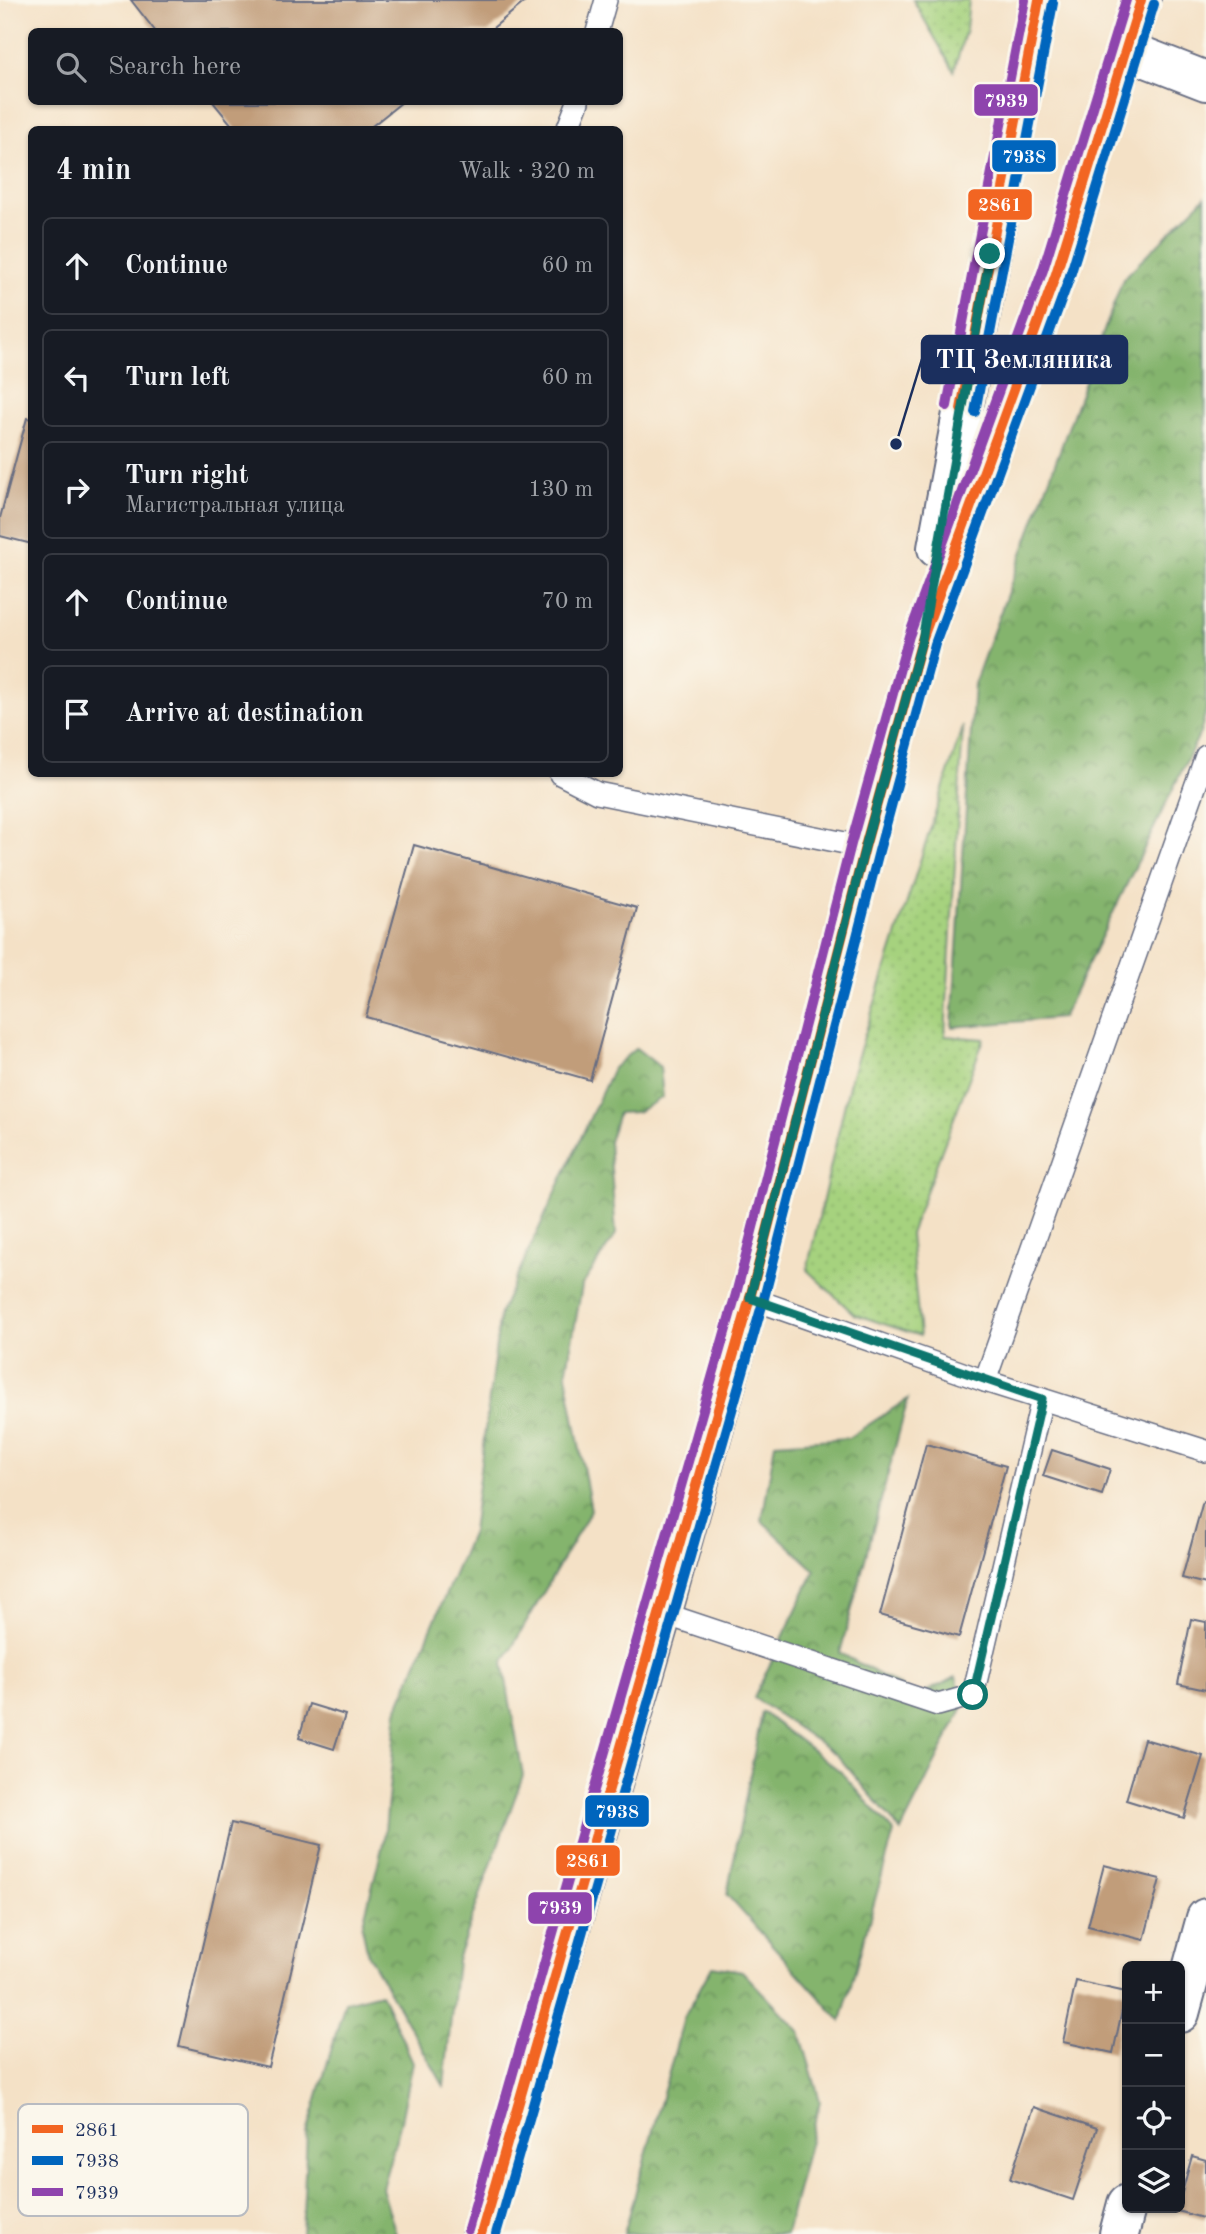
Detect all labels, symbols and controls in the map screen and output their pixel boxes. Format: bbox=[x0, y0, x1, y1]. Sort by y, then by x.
search box bbox=[28, 28, 623, 105]
icon: search bbox=[52, 48, 90, 86]
text: Search here bbox=[108, 54, 241, 80]
line badge: 7939 bbox=[973, 83, 1039, 117]
text: 7939 bbox=[984, 93, 1028, 112]
line badge: 7938 bbox=[991, 139, 1057, 173]
text: 7938 bbox=[1002, 149, 1046, 168]
text: 4 min bbox=[56, 156, 131, 186]
text: Walk · 320 m bbox=[459, 160, 595, 183]
line badge: 2861 bbox=[967, 188, 1033, 221]
text: 2861 bbox=[978, 197, 1022, 216]
route end bbox=[974, 238, 1005, 269]
icon: ahead bbox=[58, 247, 96, 285]
text: Continue bbox=[125, 253, 228, 279]
text: 60 m bbox=[542, 254, 593, 277]
callout: ТЦ Земляника bbox=[922, 336, 1127, 383]
text: ТЦ Земляника bbox=[936, 348, 1112, 374]
icon: left bbox=[58, 359, 96, 397]
text: Turn left bbox=[125, 365, 230, 391]
text: 60 m bbox=[542, 366, 593, 389]
text: Turn right bbox=[125, 463, 248, 489]
icon: right bbox=[58, 471, 96, 509]
text: 130 m bbox=[528, 478, 593, 501]
text: Магистральная улица bbox=[125, 494, 345, 517]
icon: ahead bbox=[58, 583, 96, 621]
text: Continue bbox=[125, 589, 228, 615]
text: 70 m bbox=[542, 590, 593, 613]
icon: arrive bbox=[58, 695, 96, 733]
text: Arrive at destination bbox=[125, 701, 364, 727]
route start bbox=[957, 1679, 988, 1710]
line badge: 7938 bbox=[584, 1794, 650, 1828]
text: 7938 bbox=[595, 1804, 639, 1823]
line badge: 2861 bbox=[555, 1844, 621, 1877]
text: 2861 bbox=[566, 1853, 610, 1872]
line badge: 7939 bbox=[527, 1891, 593, 1925]
text: 7939 bbox=[538, 1900, 582, 1919]
map controls bbox=[1122, 1961, 1185, 2213]
button: + bbox=[1122, 1961, 1185, 2024]
button: − bbox=[1122, 2024, 1185, 2087]
button: locate bbox=[1122, 2087, 1185, 2150]
legend bbox=[18, 2104, 248, 2216]
text: 2861 bbox=[75, 2122, 119, 2141]
button: layers bbox=[1122, 2150, 1185, 2213]
text: 7938 bbox=[75, 2153, 119, 2172]
text: 7939 bbox=[75, 2185, 119, 2204]

